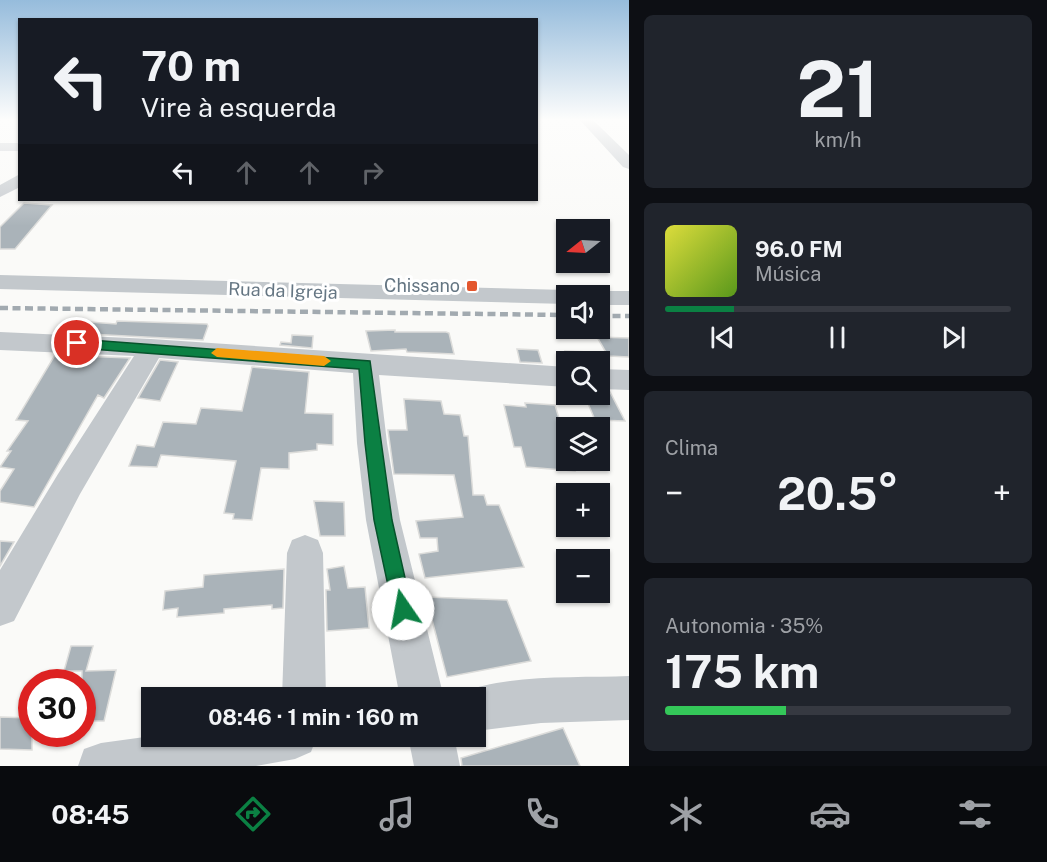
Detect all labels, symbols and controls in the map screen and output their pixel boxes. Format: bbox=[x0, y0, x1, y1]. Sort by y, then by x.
text: 70 m bbox=[141, 41, 241, 90]
icon: left bbox=[42, 42, 120, 120]
text: 21 bbox=[797, 43, 879, 135]
text: Vire à esquerda bbox=[141, 91, 336, 123]
text: km/h bbox=[814, 128, 862, 152]
icon: left bbox=[167, 156, 200, 189]
icon: ahead bbox=[230, 156, 263, 189]
icon: ahead bbox=[293, 156, 326, 189]
icon: right bbox=[356, 156, 389, 189]
north arrow bbox=[556, 219, 610, 273]
map controls bbox=[556, 219, 610, 603]
text: 96.0 FM bbox=[755, 236, 843, 262]
text: Música bbox=[755, 262, 821, 286]
place label: Chissano bbox=[384, 275, 460, 296]
street label: Rua da Igreja bbox=[228, 278, 338, 303]
marker: Chissano bbox=[465, 279, 479, 293]
button: sound bbox=[556, 285, 610, 339]
pin bbox=[51, 317, 102, 368]
icon: previous bbox=[706, 321, 739, 354]
icon: pause bbox=[821, 321, 854, 354]
icon: next bbox=[937, 321, 970, 354]
icon: arrive bbox=[60, 326, 93, 359]
button: search bbox=[556, 351, 610, 405]
button: layers bbox=[556, 417, 610, 471]
text: Clima bbox=[665, 436, 718, 460]
text: 20.5° bbox=[777, 467, 899, 520]
text: − bbox=[665, 474, 683, 512]
text: + bbox=[993, 474, 1011, 512]
button: + bbox=[556, 483, 610, 537]
button: − bbox=[556, 549, 610, 603]
position arrow bbox=[371, 577, 435, 641]
text: Autonomia · 35% bbox=[665, 614, 823, 638]
text: 175 km bbox=[665, 645, 819, 698]
speed limit sign: 30 bbox=[18, 669, 96, 747]
text: 08:46 · 1 min · 160 m bbox=[208, 704, 419, 730]
icon: directions bbox=[232, 793, 274, 835]
icon: music bbox=[376, 793, 418, 835]
icon: phone bbox=[521, 793, 563, 835]
icon: climate bbox=[665, 793, 707, 835]
icon: car bbox=[809, 793, 851, 835]
icon: filters bbox=[954, 793, 996, 835]
text: 08:45 bbox=[51, 798, 129, 830]

